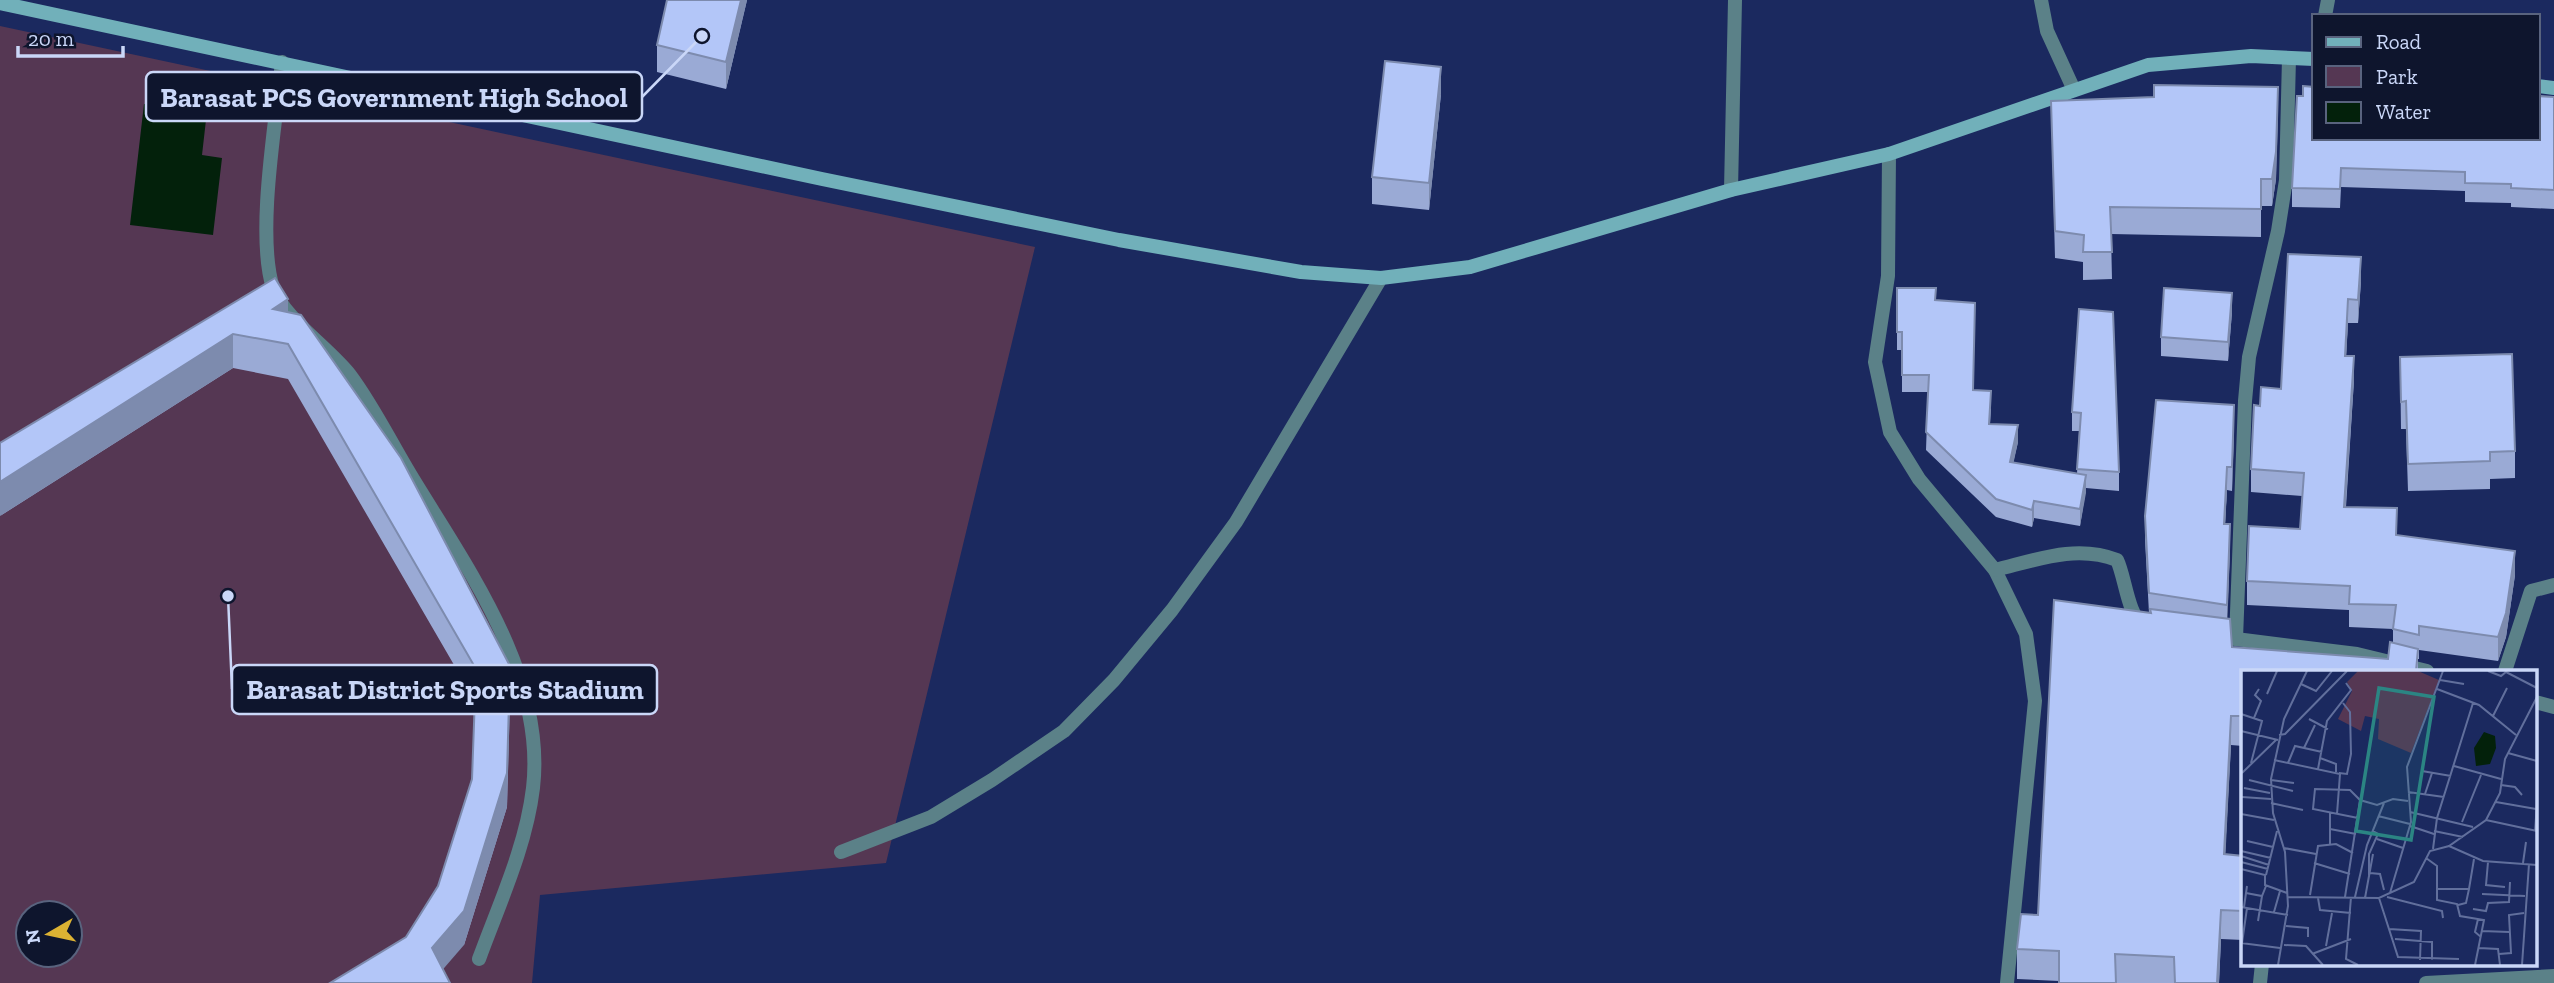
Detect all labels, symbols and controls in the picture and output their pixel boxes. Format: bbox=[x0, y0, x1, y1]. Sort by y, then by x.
scale bar bbox=[18, 14, 122, 58]
legend bbox=[2312, 14, 2540, 140]
text: 20 m bbox=[28, 26, 74, 51]
text: Road bbox=[2376, 29, 2422, 54]
text: Park bbox=[2376, 64, 2418, 89]
callout: Barasat PCS Government High School bbox=[146, 72, 642, 121]
text: Barasat PCS Government High School bbox=[160, 81, 628, 114]
text: Water bbox=[2376, 99, 2431, 124]
callout: Barasat District Sports Stadium bbox=[232, 665, 657, 714]
inset map bbox=[2241, 670, 2536, 965]
text: Barasat District Sports Stadium bbox=[246, 673, 644, 706]
north arrow bbox=[14, 899, 84, 969]
text: N bbox=[20, 928, 45, 946]

